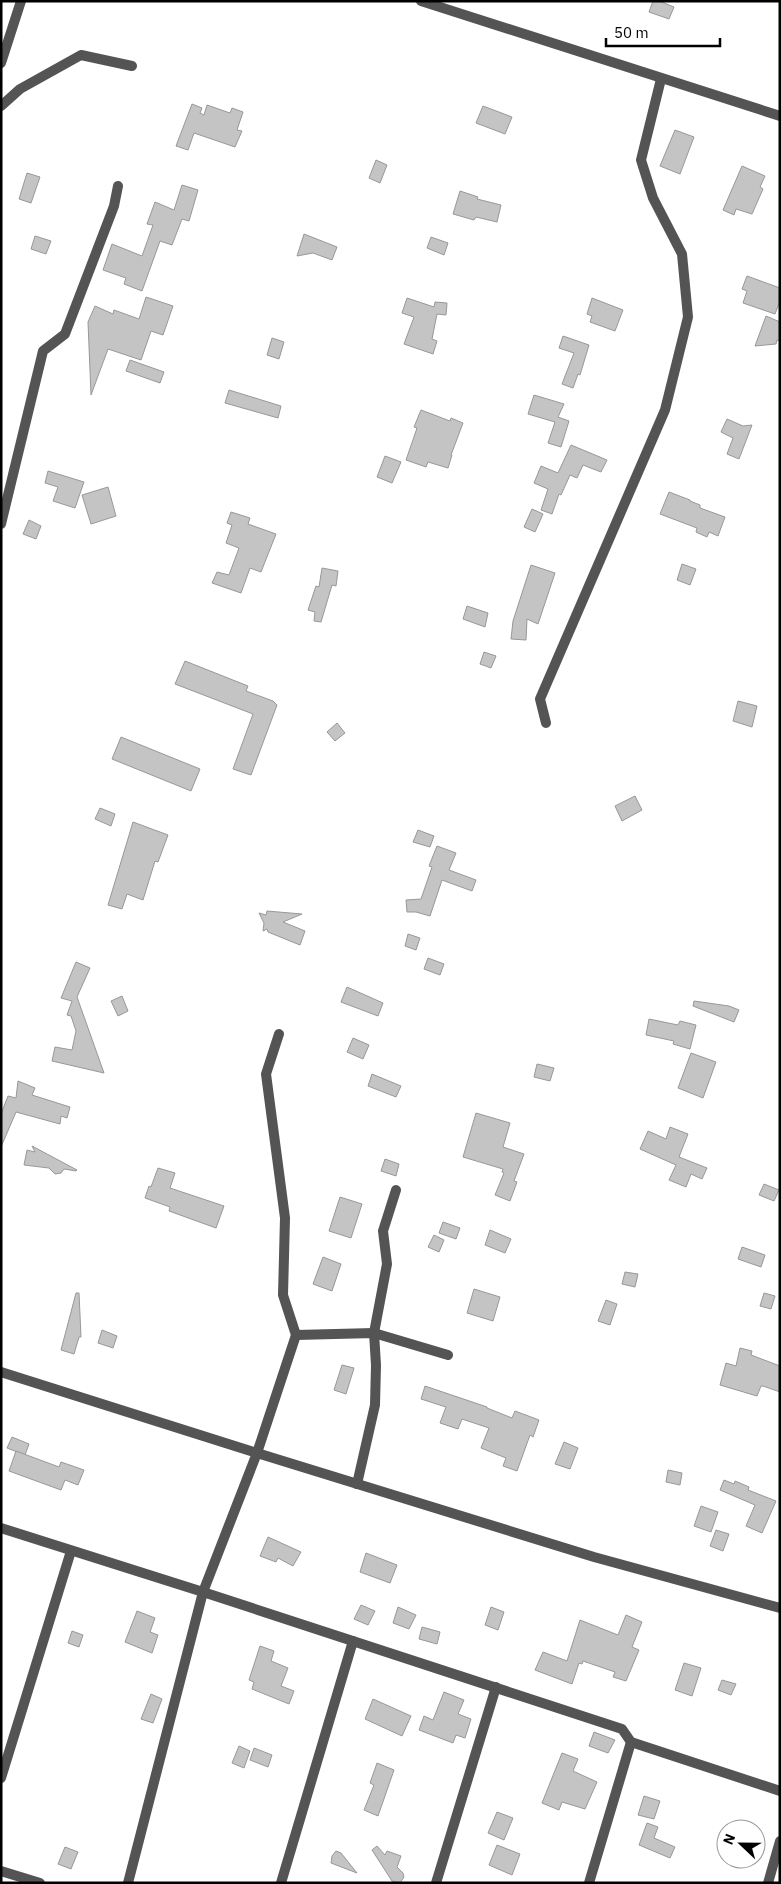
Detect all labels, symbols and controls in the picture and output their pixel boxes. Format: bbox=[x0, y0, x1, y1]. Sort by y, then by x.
scale bar bbox=[606, 15, 720, 47]
text: 50 m bbox=[614, 23, 649, 42]
north arrow bbox=[716, 1819, 766, 1869]
text: N bbox=[719, 1831, 739, 1847]

